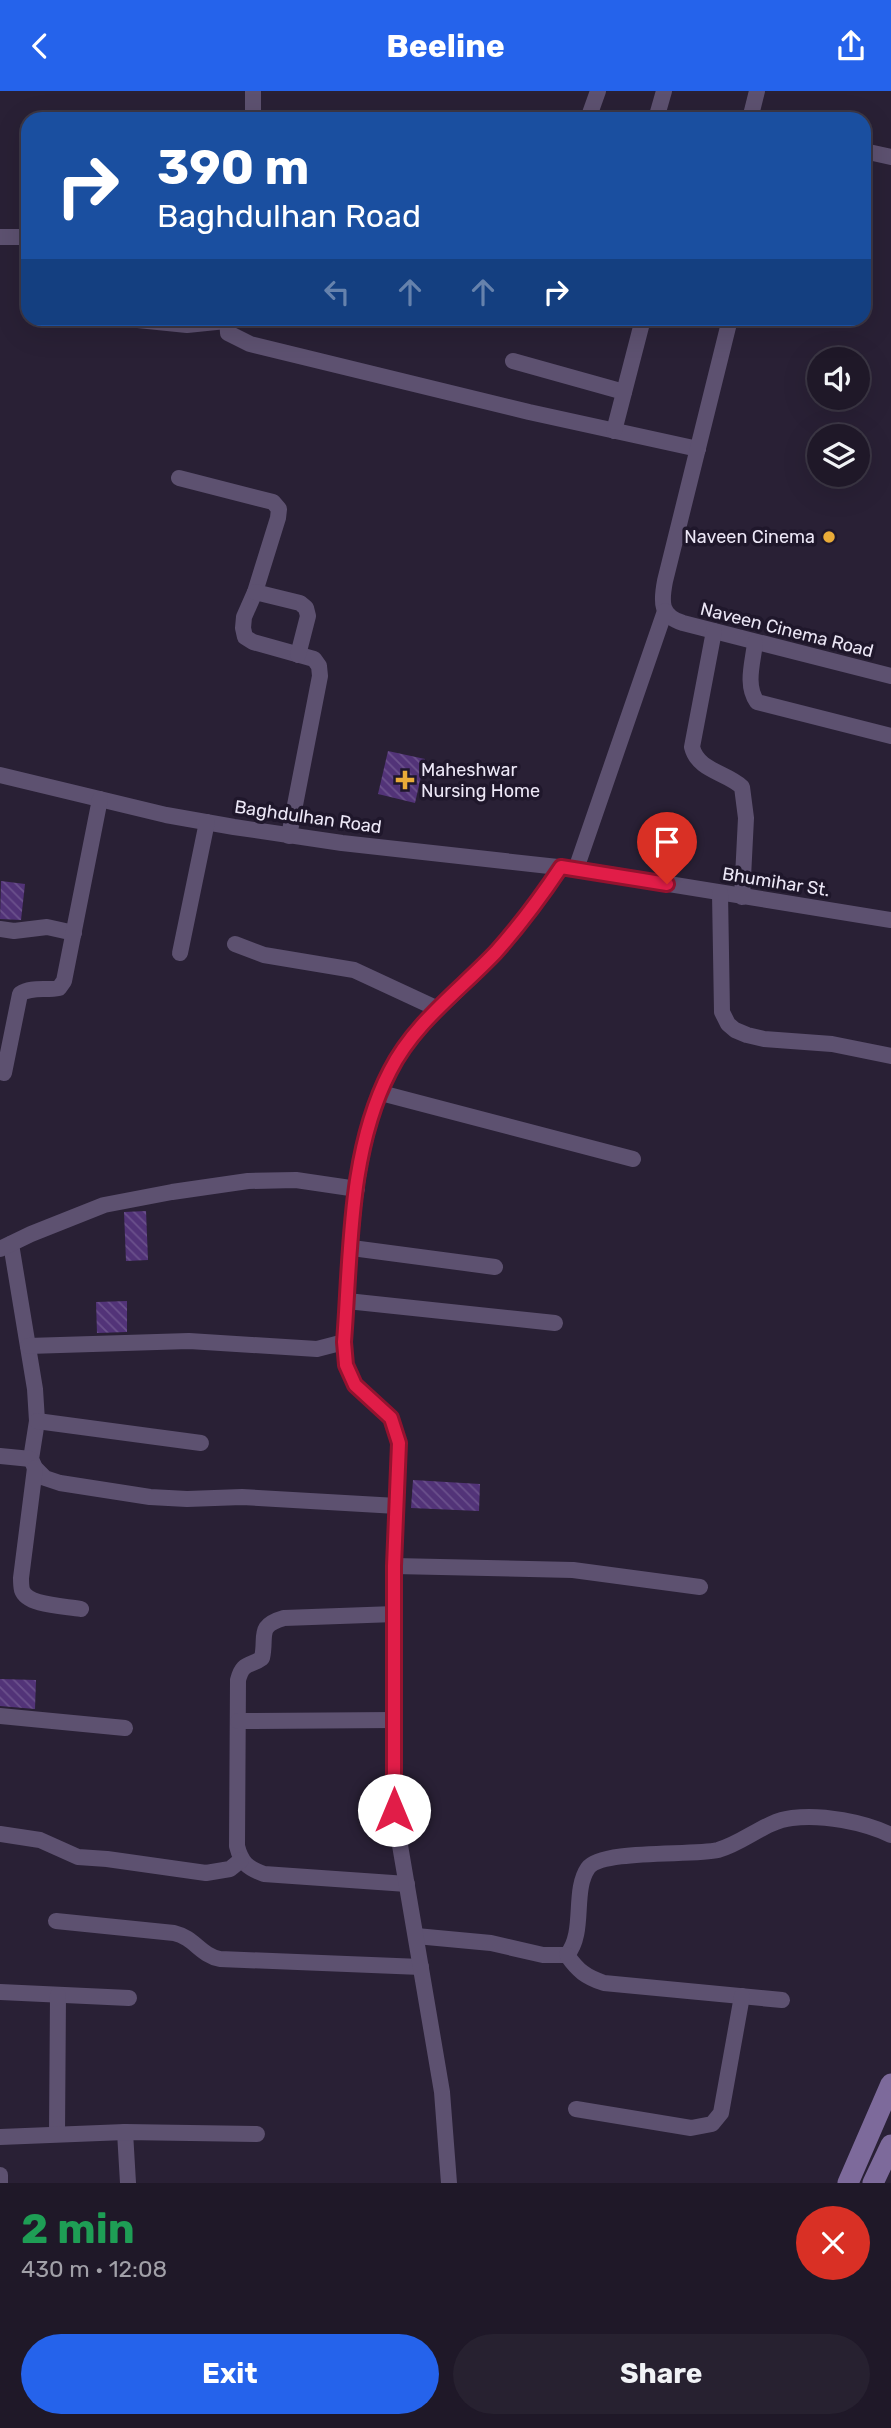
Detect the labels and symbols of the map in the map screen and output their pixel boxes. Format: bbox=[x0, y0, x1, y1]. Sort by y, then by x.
place label: Naveen Cinema bbox=[684, 526, 815, 548]
marker: Naveen Cinema bbox=[821, 529, 837, 545]
street label: Naveen Cinema Road bbox=[698, 598, 876, 662]
place label: Maheshwar Nursing Home bbox=[421, 759, 540, 802]
marker: Maheshwar Nursing Home bbox=[395, 770, 415, 790]
street label: Baghdulhan Road bbox=[233, 796, 383, 838]
pin bbox=[637, 812, 697, 884]
street label: Bhumihar St. bbox=[721, 863, 831, 901]
position arrow bbox=[357, 1773, 431, 1847]

